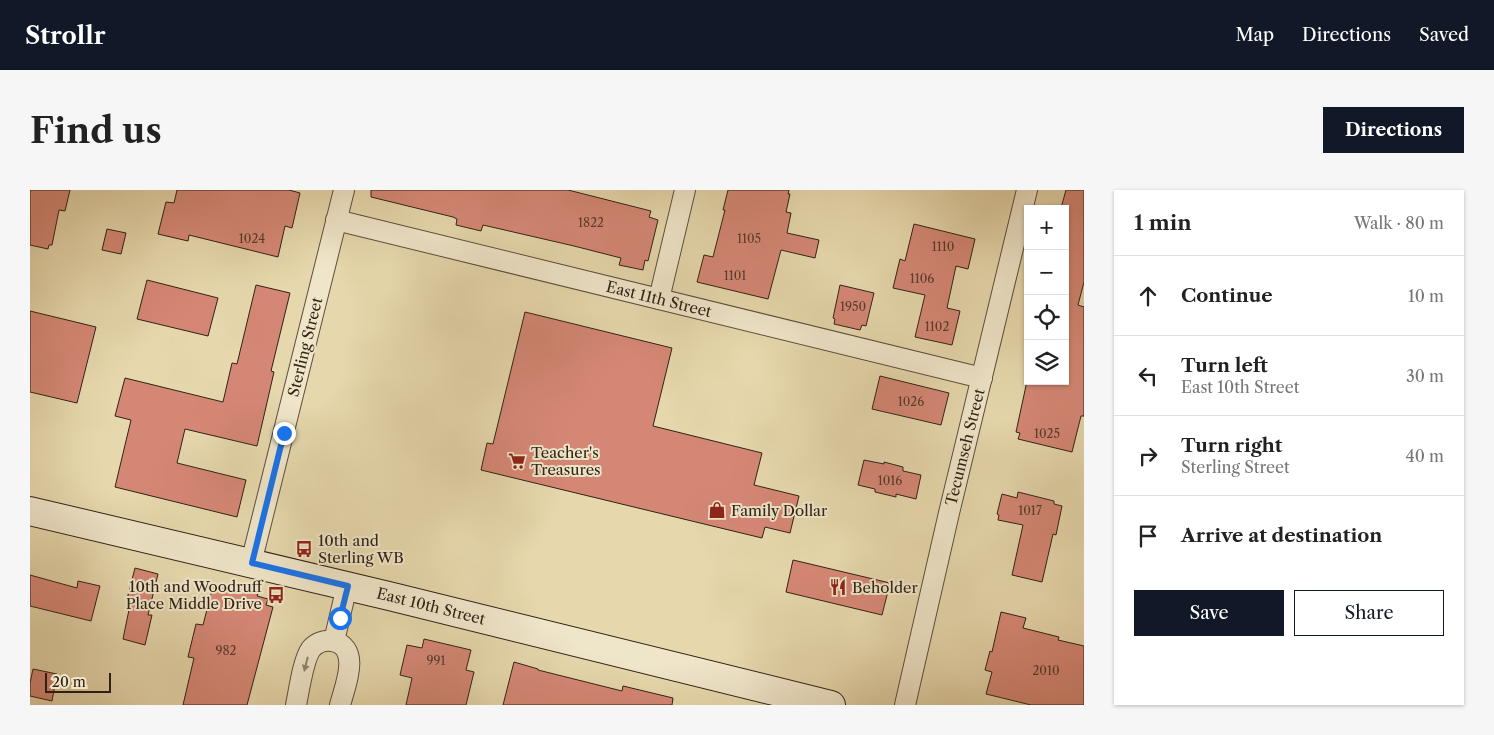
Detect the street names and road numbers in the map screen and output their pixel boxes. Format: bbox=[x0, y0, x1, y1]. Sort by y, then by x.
street label: East 11th Street bbox=[604, 277, 714, 321]
street label: Sterling Street bbox=[283, 295, 327, 399]
street label: Tecumseh Street bbox=[941, 386, 989, 508]
street label: East 10th Street bbox=[375, 583, 488, 629]

